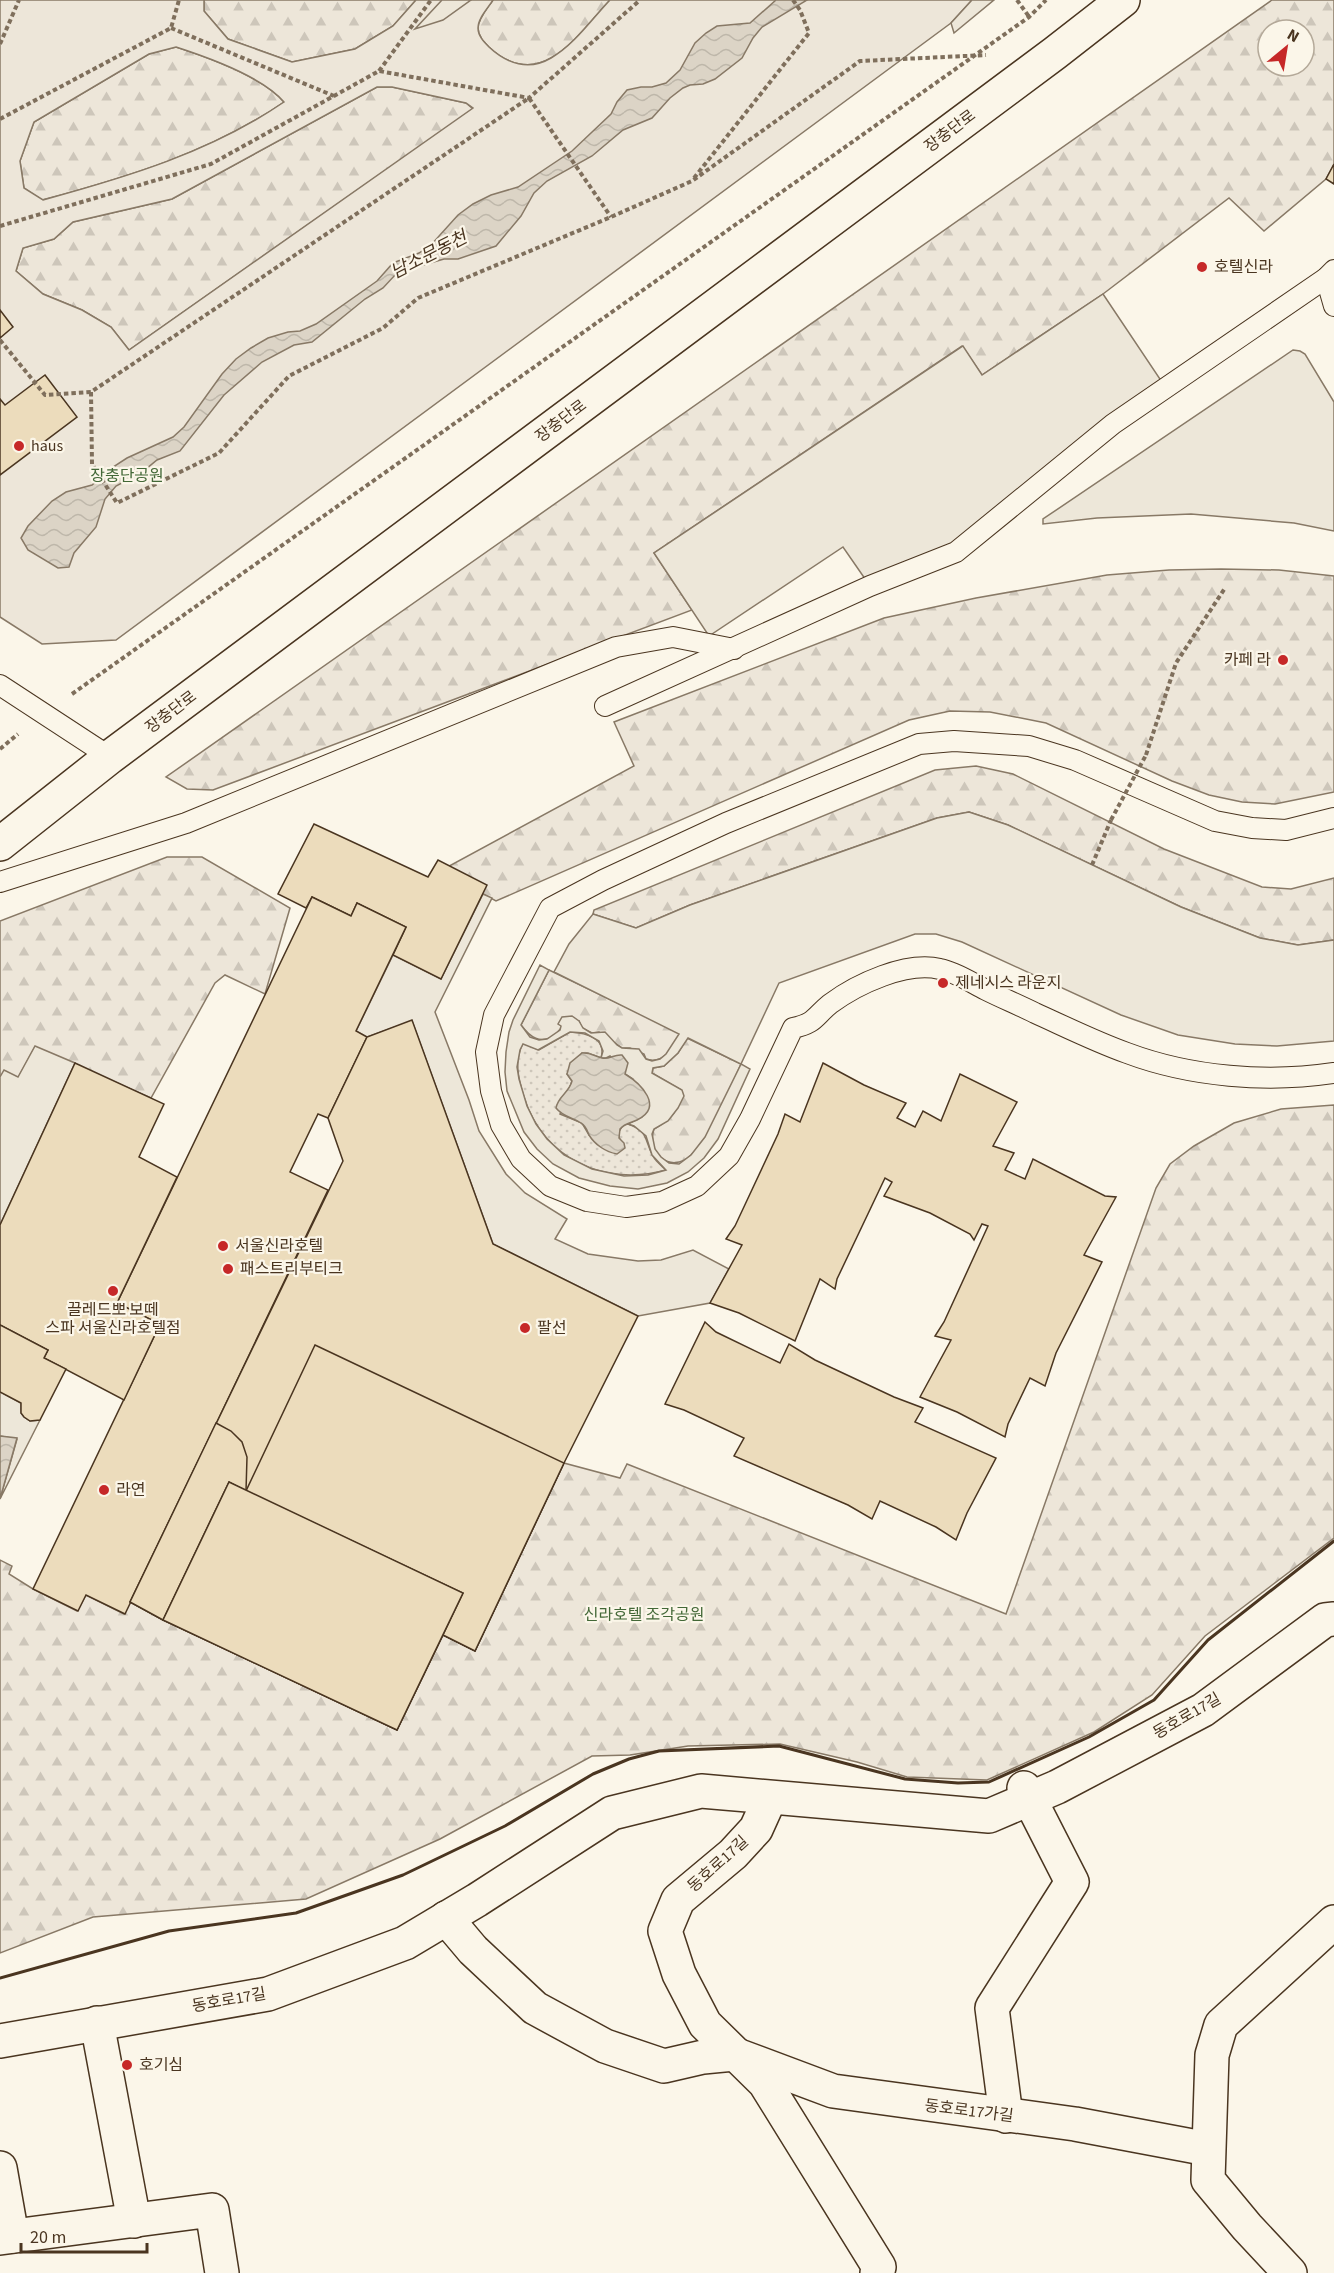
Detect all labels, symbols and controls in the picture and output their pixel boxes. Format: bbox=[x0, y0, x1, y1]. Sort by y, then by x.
north arrow bbox=[1256, 18, 1316, 78]
text: N bbox=[1283, 24, 1303, 48]
street label: 장충단로 bbox=[920, 104, 980, 158]
water label: 남소문동천 bbox=[386, 224, 474, 285]
place label: 호텔신라 bbox=[1214, 256, 1273, 278]
marker: 호텔신라 bbox=[1195, 260, 1209, 274]
street label: 장충단로 bbox=[531, 394, 591, 448]
place label: haus bbox=[31, 435, 63, 457]
marker: haus bbox=[12, 439, 26, 453]
park label: 장충단공원 bbox=[90, 465, 164, 487]
place label: 카페 라 bbox=[1224, 649, 1271, 671]
marker: 카페 라 bbox=[1276, 653, 1290, 667]
street label: 장충단로 bbox=[141, 685, 201, 739]
place label: 제네시스 라운지 bbox=[955, 972, 1061, 994]
marker: 제네시스 라운지 bbox=[936, 976, 950, 990]
place label: 서울신라호텔 bbox=[235, 1235, 323, 1257]
marker: 서울신라호텔 bbox=[216, 1239, 230, 1253]
place label: 패스트리부티크 bbox=[240, 1258, 343, 1280]
marker: 패스트리부티크 bbox=[221, 1262, 235, 1276]
marker: 끌레드뽀 보떼 스파 서울신라호텔점 bbox=[106, 1284, 120, 1298]
place label: 끌레드뽀 보떼 스파 서울신라호텔점 bbox=[45, 1299, 181, 1339]
place label: 팔선 bbox=[537, 1317, 566, 1339]
marker: 팔선 bbox=[518, 1321, 532, 1335]
place label: 라연 bbox=[116, 1479, 145, 1501]
marker: 라연 bbox=[97, 1483, 111, 1497]
park label: 신라호텔 조각공원 bbox=[584, 1604, 704, 1626]
street label: 동호로17길 bbox=[1149, 1688, 1225, 1744]
street label: 동호로17길 bbox=[683, 1831, 753, 1897]
street label: 동호로17길 bbox=[190, 1983, 268, 2017]
place label: 호기심 bbox=[139, 2054, 183, 2076]
marker: 호기심 bbox=[120, 2058, 134, 2072]
street label: 동호로17가길 bbox=[923, 2095, 1015, 2127]
scale bar bbox=[21, 2216, 147, 2254]
text: 20 m bbox=[30, 2225, 66, 2250]

